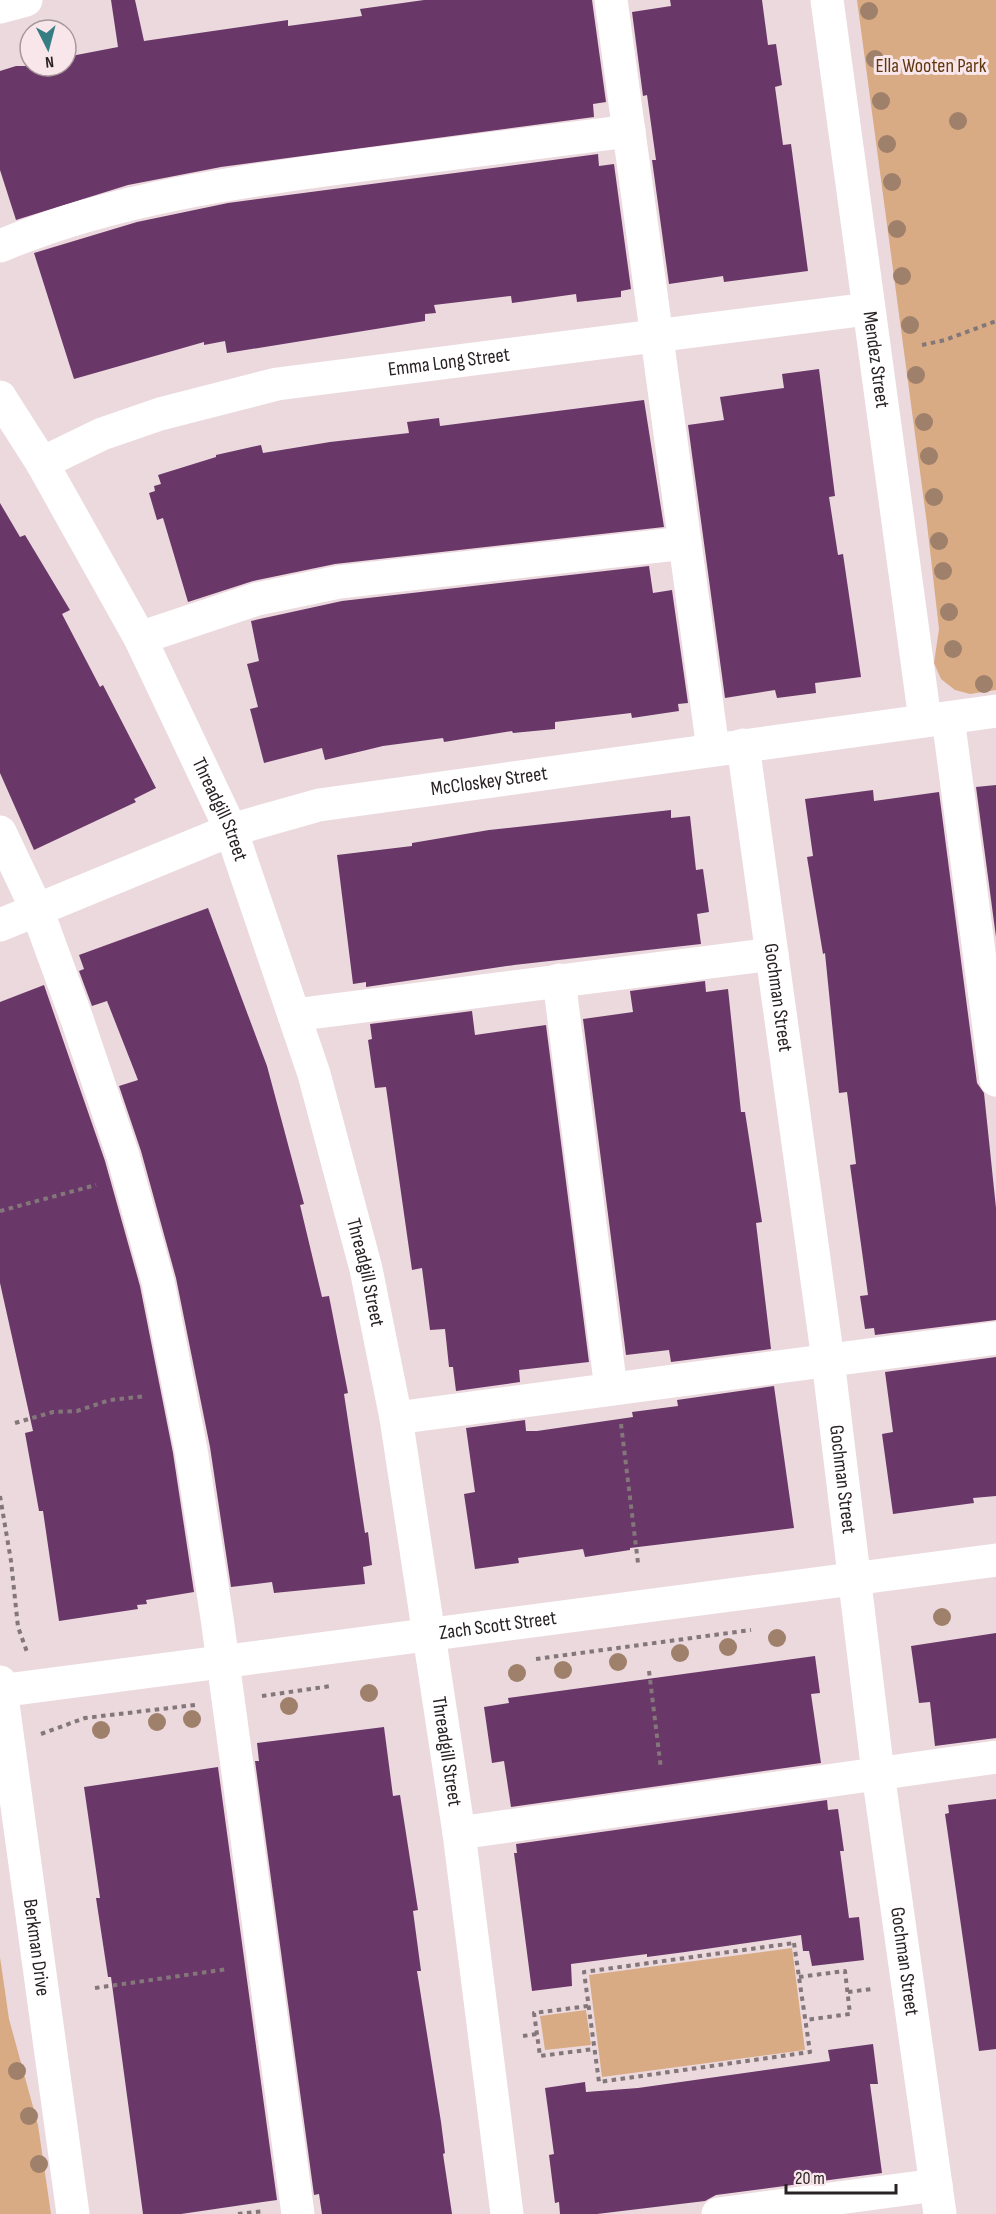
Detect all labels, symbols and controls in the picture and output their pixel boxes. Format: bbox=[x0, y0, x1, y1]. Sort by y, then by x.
north arrow bbox=[18, 18, 78, 78]
text: N bbox=[44, 52, 55, 71]
park label: Ella Wooten Park bbox=[876, 54, 987, 78]
street label: Mendez Street bbox=[857, 310, 894, 410]
street label: Emma Long Street bbox=[387, 343, 511, 382]
street label: Threadgill Street bbox=[186, 754, 253, 864]
street label: McCloskey Street bbox=[429, 761, 549, 801]
street label: Gochman Street bbox=[759, 942, 797, 1053]
street label: Threadgill Street bbox=[341, 1216, 389, 1329]
street label: Gochman Street bbox=[824, 1424, 861, 1535]
street label: Zach Scott Street bbox=[438, 1606, 558, 1645]
street label: Threadgill Street bbox=[426, 1695, 467, 1808]
street label: Berkman Drive bbox=[18, 1898, 55, 1997]
street label: Gochman Street bbox=[885, 1905, 924, 2017]
scale bar bbox=[786, 2157, 896, 2195]
text: 20 m bbox=[795, 2168, 825, 2189]

